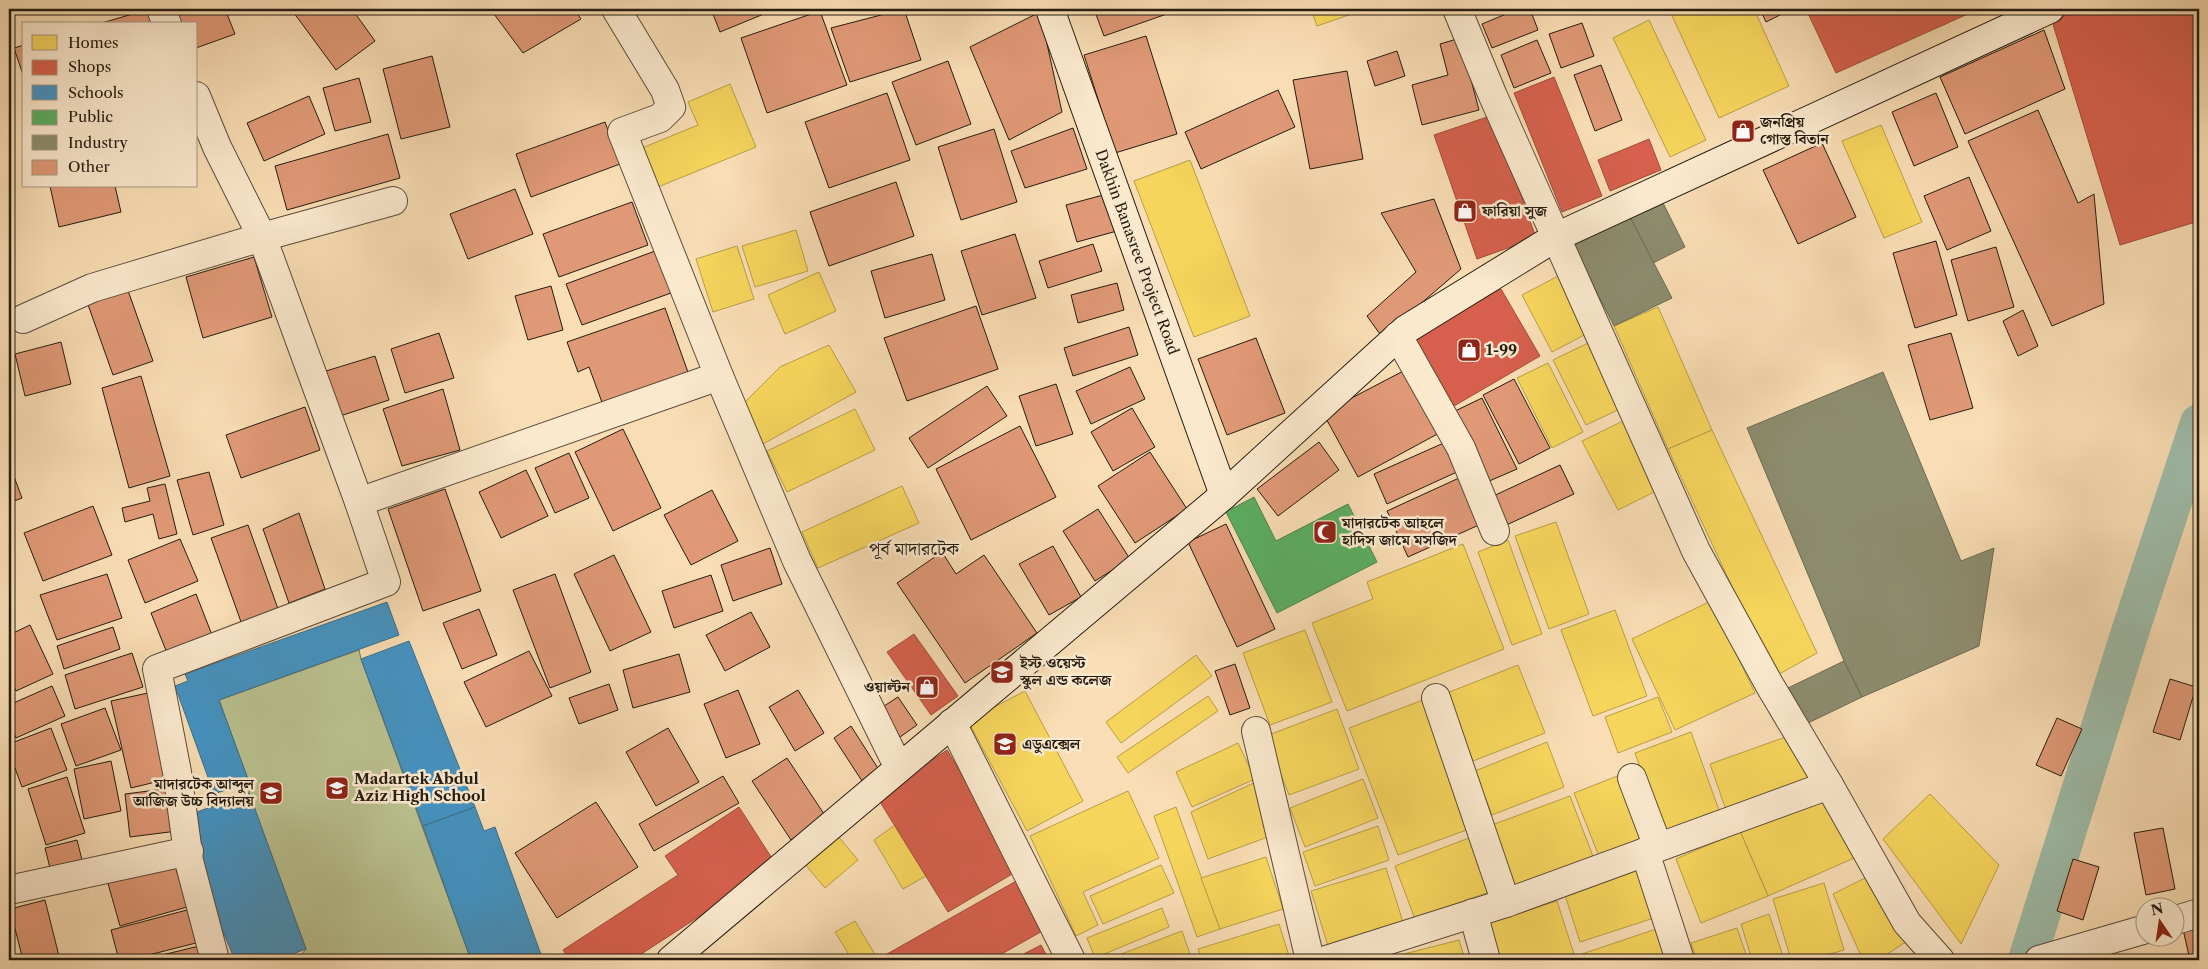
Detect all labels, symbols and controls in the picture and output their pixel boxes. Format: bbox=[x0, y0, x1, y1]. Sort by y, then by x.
legend bbox=[22, 22, 198, 188]
text: Homes bbox=[68, 33, 119, 52]
text: Shops bbox=[68, 57, 111, 76]
text: Schools bbox=[68, 83, 124, 102]
text: Public bbox=[68, 107, 113, 126]
place label: জনপ্রিয় গোস্ত বিতান bbox=[1759, 112, 1830, 148]
shop icon: জনপ্রিয় গোস্ত বিতান bbox=[1730, 118, 1756, 144]
text: Industry bbox=[68, 133, 128, 152]
street label: Dakhin Banasree Project Road bbox=[1091, 146, 1184, 357]
text: Other bbox=[68, 157, 111, 176]
shop icon: ফারিয়া সুজ bbox=[1452, 198, 1478, 224]
place label: ফারিয়া সুজ bbox=[1481, 201, 1547, 220]
shop icon: 1-99 bbox=[1456, 337, 1482, 363]
place label: 1-99 bbox=[1486, 340, 1517, 359]
place label: মাদারটেক আহলে হাদিস জামে মসজিদ bbox=[1341, 513, 1458, 549]
mosque icon: মাদারটেক আহলে হাদিস জামে মসজিদ bbox=[1312, 519, 1338, 545]
district label: পূর্ব মাদারটেক bbox=[869, 538, 960, 560]
place label: ইস্ট ওয়েস্ট স্কুল এন্ড কলেজ bbox=[1019, 653, 1112, 690]
school or university icon: ইস্ট ওয়েস্ট স্কুল এন্ড কলেজ bbox=[989, 659, 1015, 685]
shop icon: ওয়াল্টন bbox=[914, 674, 940, 700]
place label: ওয়াল্টন bbox=[864, 677, 912, 696]
school or university icon: এডুএক্সেল bbox=[992, 731, 1018, 757]
place label: এডুএক্সেল bbox=[1022, 734, 1081, 754]
place label: Madartek Abdul Aziz High School bbox=[353, 769, 486, 805]
place label: মাদারটেক আব্দুল আজিজ উচ্চ বিদ্যালয় bbox=[132, 774, 255, 810]
school or university icon: Madartek Abdul Aziz High School bbox=[324, 775, 350, 801]
school or university icon: মাদারটেক আব্দুল আজিজ উচ্চ বিদ্যালয় bbox=[258, 780, 284, 806]
north arrow bbox=[2136, 896, 2186, 946]
text: N bbox=[2149, 899, 2165, 919]

